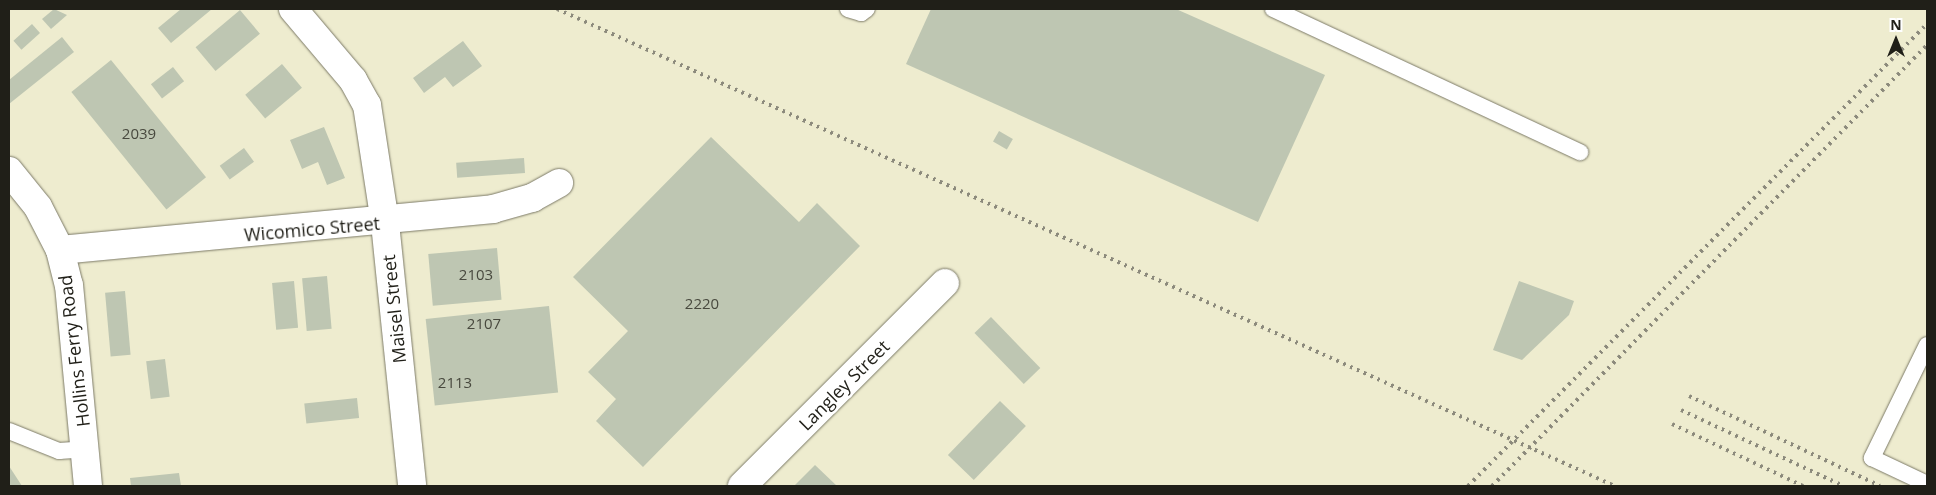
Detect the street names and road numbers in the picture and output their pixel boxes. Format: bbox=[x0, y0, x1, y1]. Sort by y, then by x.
street label: Wicomico Street bbox=[243, 212, 381, 246]
street label: Maisel Street bbox=[378, 254, 410, 364]
street label: Hollins Ferry Road bbox=[54, 274, 94, 428]
street label: Langley Street bbox=[794, 335, 894, 435]

